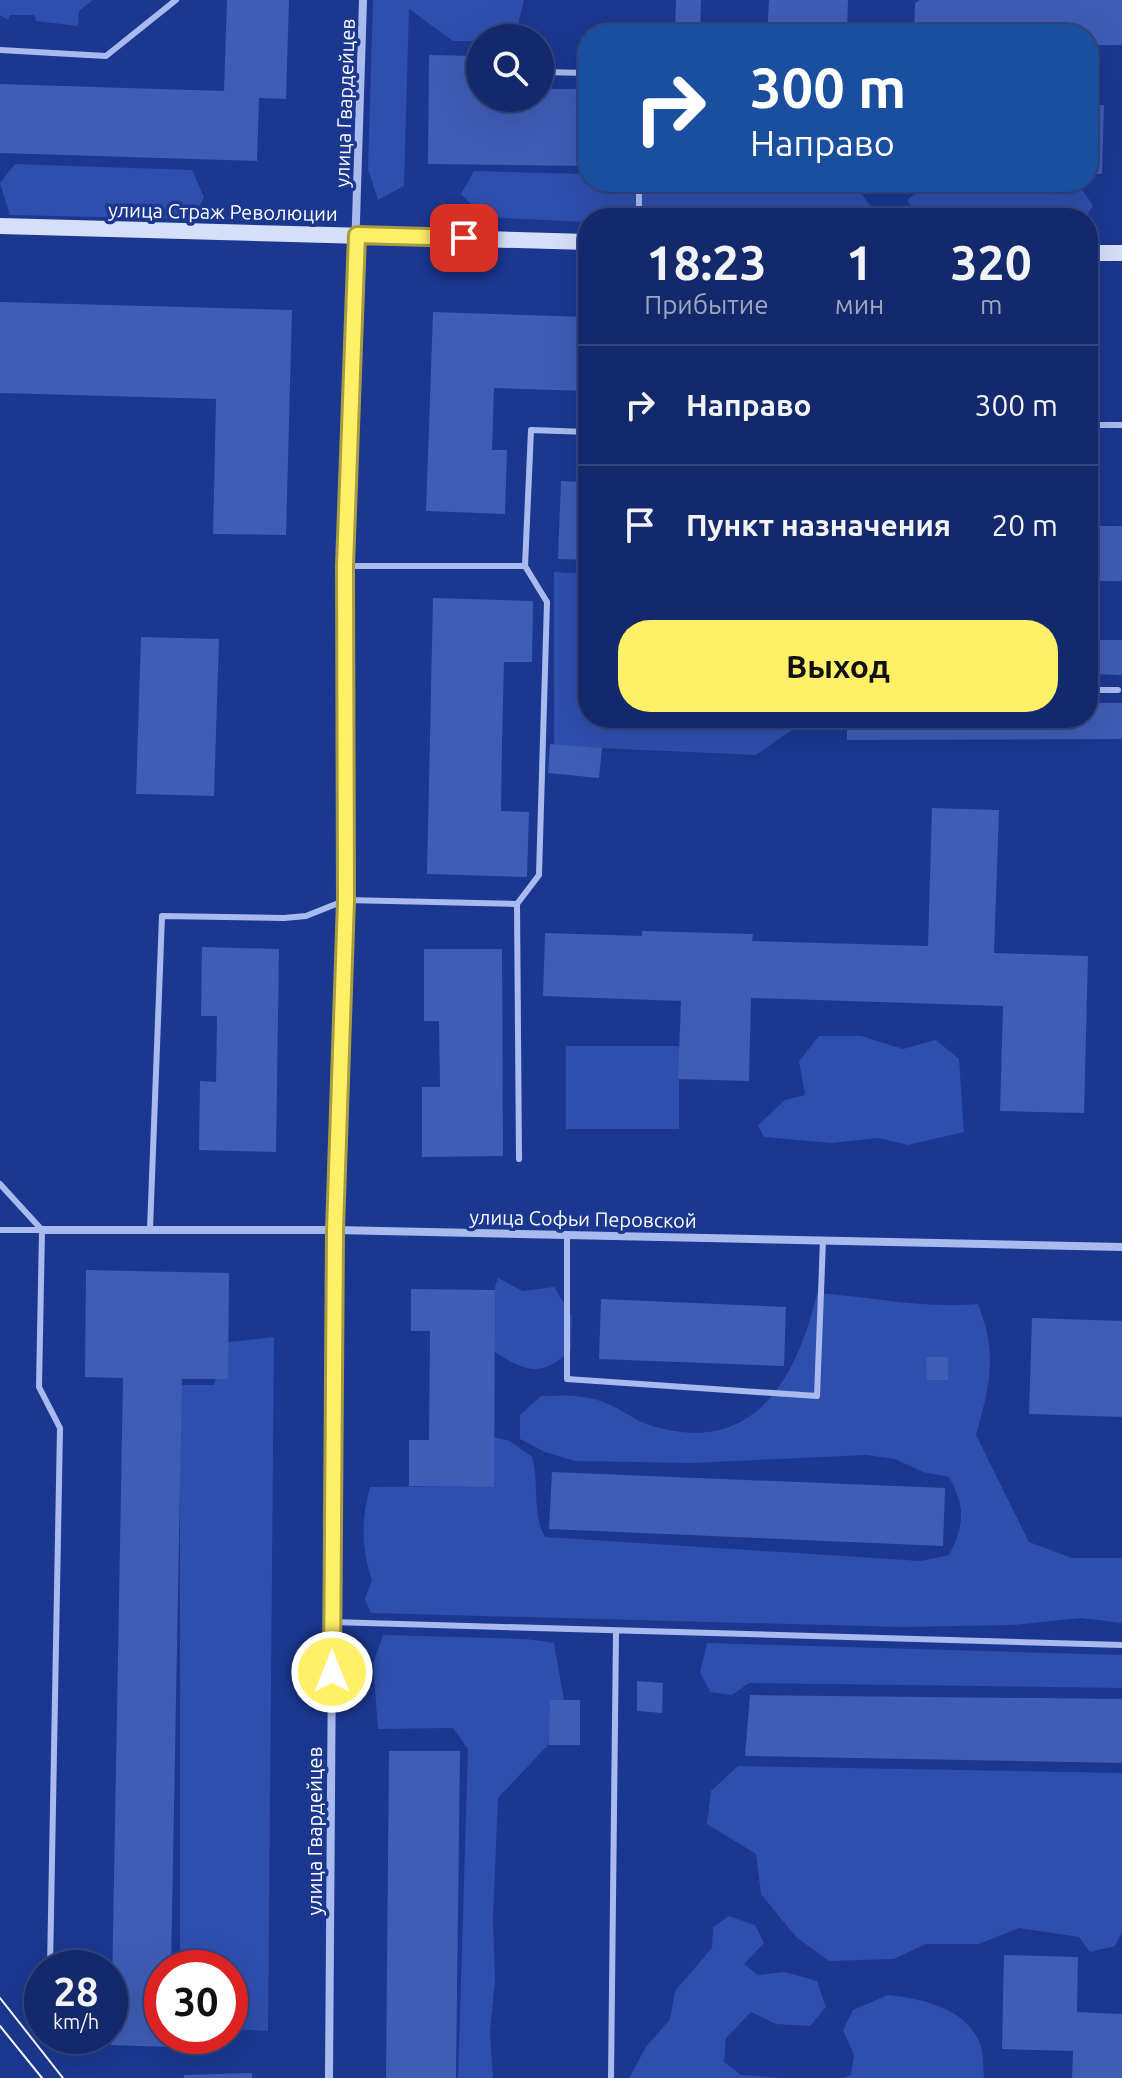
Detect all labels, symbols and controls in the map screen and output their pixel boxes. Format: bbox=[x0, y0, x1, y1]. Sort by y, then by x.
street label: улица Гвардейцев bbox=[330, 18, 359, 188]
map controls bbox=[466, 24, 554, 112]
button: search bbox=[466, 24, 554, 112]
icon: right bbox=[618, 56, 722, 160]
text: 300 m bbox=[750, 56, 906, 119]
text: Направо bbox=[750, 122, 895, 163]
street label: улица Страж Революции bbox=[108, 198, 338, 225]
pin bbox=[430, 204, 498, 272]
icon: arrive bbox=[442, 216, 486, 260]
text: 18:23 bbox=[646, 235, 766, 289]
text: 1 bbox=[846, 235, 873, 289]
text: 320 bbox=[951, 235, 1032, 289]
text: Прибытие bbox=[644, 290, 769, 319]
text: мин bbox=[835, 290, 884, 319]
text: m bbox=[980, 290, 1002, 319]
icon: right bbox=[618, 383, 662, 427]
text: Направо bbox=[686, 388, 812, 422]
text: 300 m bbox=[974, 388, 1058, 422]
icon: arrive bbox=[618, 503, 662, 547]
text: Пункт назначения bbox=[686, 508, 951, 542]
text: 20 m bbox=[991, 508, 1058, 542]
button: Выход bbox=[618, 620, 1058, 712]
street label: улица Софьи Перовской bbox=[469, 1205, 697, 1232]
position arrow bbox=[290, 1630, 374, 1714]
street label: улица Гвардейцев bbox=[303, 1746, 326, 1916]
speed limit sign: 30 bbox=[144, 1950, 248, 2054]
text: 28 bbox=[53, 1969, 99, 2014]
text: km/h bbox=[53, 2010, 99, 2033]

